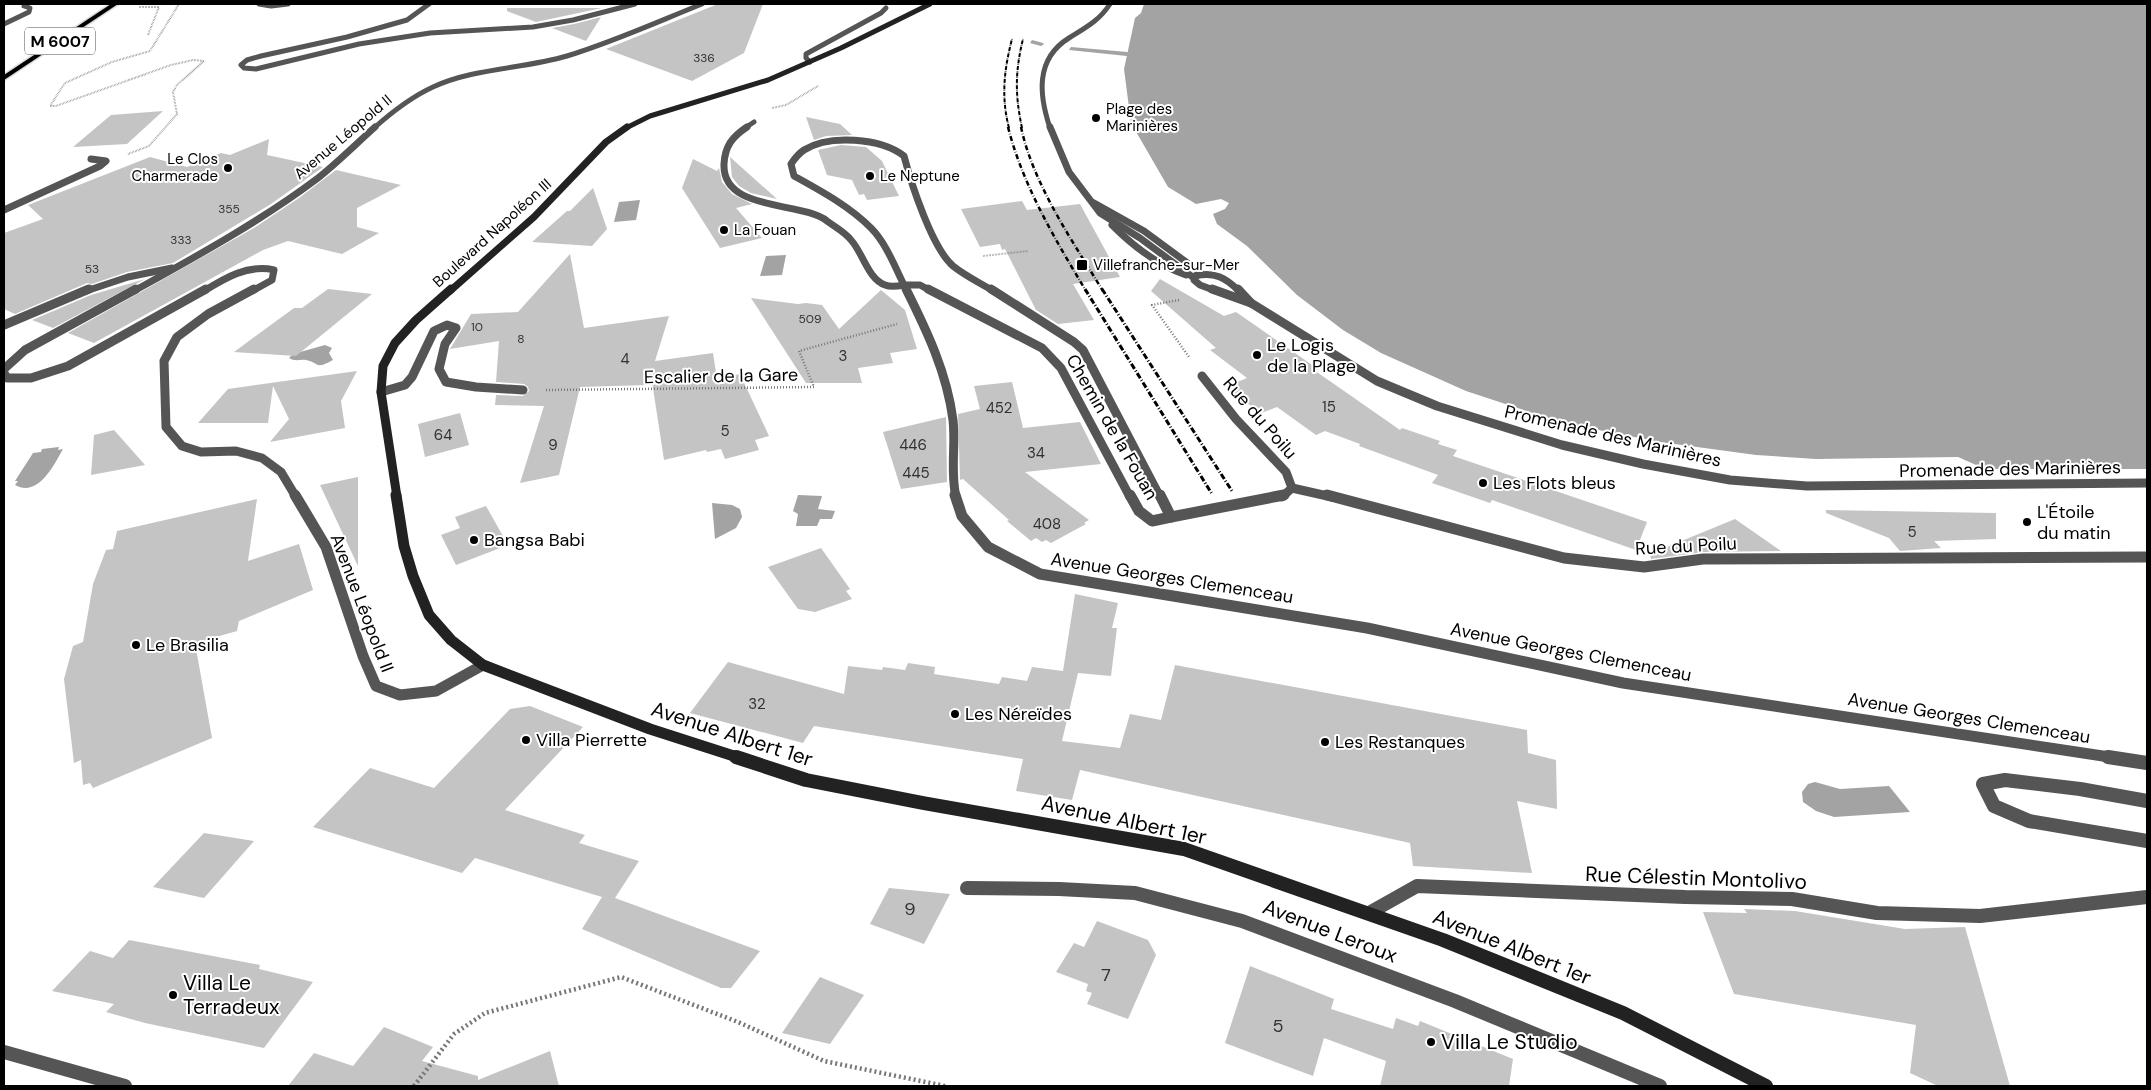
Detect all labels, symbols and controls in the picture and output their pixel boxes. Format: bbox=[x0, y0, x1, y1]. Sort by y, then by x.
road number: M 6007 bbox=[25, 27, 95, 54]
house number: 336 bbox=[693, 50, 715, 66]
street label: Avenue Léopold II bbox=[290, 90, 396, 184]
place label: Plage des Marinières bbox=[1106, 99, 1178, 136]
marker: Plage des Marinières bbox=[1090, 112, 1102, 124]
place label: Le Clos Charmerade bbox=[131, 149, 218, 186]
marker: Le Clos Charmerade bbox=[222, 162, 234, 174]
place label: Le Neptune bbox=[880, 166, 960, 186]
marker: Le Neptune bbox=[864, 170, 876, 182]
street label: Boulevard Napoléon III bbox=[428, 174, 556, 292]
house number: 355 bbox=[218, 201, 240, 217]
place label: La Fouan bbox=[734, 220, 796, 240]
marker: La Fouan bbox=[718, 224, 730, 236]
house number: 333 bbox=[170, 232, 192, 248]
place label: Villefranche-sur-Mer bbox=[1093, 255, 1240, 275]
marker: Villefranche-sur-Mer bbox=[1075, 258, 1089, 272]
house number: 53 bbox=[85, 261, 99, 277]
house number: 509 bbox=[798, 311, 822, 327]
house number: 10 bbox=[471, 319, 483, 335]
house number: 8 bbox=[517, 331, 525, 347]
place label: Le Logis de la Plage bbox=[1267, 333, 1356, 378]
house number: 3 bbox=[839, 346, 847, 366]
house number: 4 bbox=[620, 349, 630, 369]
marker: Le Logis de la Plage bbox=[1251, 349, 1263, 361]
street label: Chemin de la Fouan bbox=[1061, 350, 1163, 504]
street label: Escalier de la Gare bbox=[644, 363, 798, 389]
street label: Rue du Poilu bbox=[1218, 372, 1302, 464]
house number: 15 bbox=[1322, 397, 1336, 417]
house number: 452 bbox=[986, 398, 1012, 418]
street label: Promenade des Marinières bbox=[1502, 399, 1724, 473]
house number: 5 bbox=[720, 421, 730, 441]
house number: 64 bbox=[434, 425, 452, 445]
house number: 9 bbox=[548, 435, 558, 455]
house number: 446 bbox=[899, 435, 927, 455]
house number: 34 bbox=[1027, 443, 1045, 463]
street label: Promenade des Marinières bbox=[1899, 455, 2121, 483]
house number: 445 bbox=[902, 463, 930, 483]
place label: Les Flots bleus bbox=[1493, 471, 1616, 495]
marker: Les Flots bleus bbox=[1477, 477, 1489, 489]
place label: L'Étoile du matin bbox=[2037, 500, 2111, 545]
house number: 408 bbox=[1033, 514, 1061, 534]
marker: L'Étoile du matin bbox=[2021, 516, 2033, 528]
house number: 5 bbox=[1907, 522, 1917, 542]
place label: Bangsa Babi bbox=[484, 528, 585, 552]
street label: Avenue Léopold II bbox=[325, 530, 399, 676]
street label: Rue du Poilu bbox=[1635, 531, 1737, 561]
marker: Bangsa Babi bbox=[468, 534, 480, 546]
street label: Avenue Georges Clemenceau bbox=[1049, 547, 1295, 609]
street label: Avenue Georges Clemenceau bbox=[1448, 617, 1694, 687]
place label: Le Brasilia bbox=[146, 633, 229, 657]
marker: Le Brasilia bbox=[130, 639, 142, 651]
street label: Avenue Georges Clemenceau bbox=[1846, 687, 2092, 749]
house number: 32 bbox=[748, 694, 766, 714]
street label: Avenue Albert 1er bbox=[648, 695, 817, 773]
place label: Les Néreïdes bbox=[965, 702, 1072, 726]
marker: Les Néreïdes bbox=[949, 708, 961, 720]
place label: Villa Pierrette bbox=[536, 728, 647, 752]
place label: Les Restanques bbox=[1335, 730, 1465, 754]
marker: Villa Pierrette bbox=[520, 734, 532, 746]
marker: Les Restanques bbox=[1319, 736, 1331, 748]
street label: Avenue Albert 1er bbox=[1039, 789, 1210, 851]
street label: Rue Célestin Montolivo bbox=[1585, 860, 1807, 896]
street label: Avenue Leroux bbox=[1259, 893, 1401, 969]
house number: 9 bbox=[904, 897, 916, 921]
street label: Avenue Albert 1er bbox=[1429, 902, 1596, 992]
house number: 7 bbox=[1101, 963, 1111, 987]
place label: Villa Le Terradeux bbox=[183, 969, 279, 1021]
marker: Villa Le Terradeux bbox=[167, 989, 179, 1001]
house number: 5 bbox=[1273, 1014, 1283, 1038]
place label: Villa Le Studio bbox=[1441, 1028, 1578, 1056]
marker: Villa Le Studio bbox=[1425, 1036, 1437, 1048]

